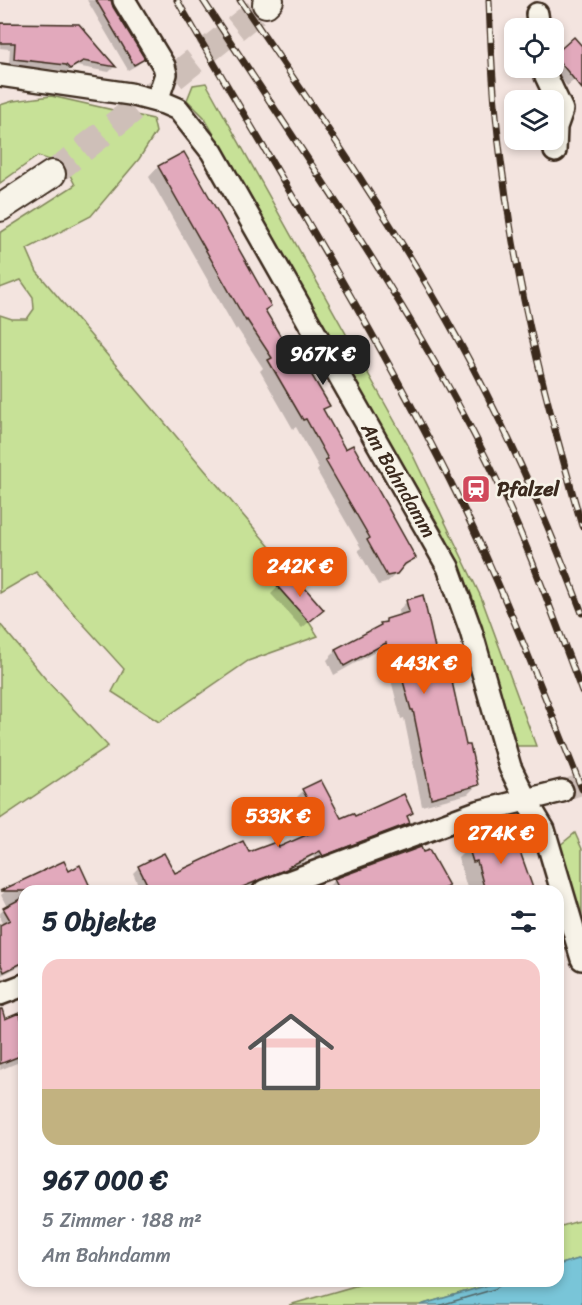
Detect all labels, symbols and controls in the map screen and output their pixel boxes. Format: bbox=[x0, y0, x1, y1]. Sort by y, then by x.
map controls bbox=[504, 18, 564, 150]
button: locate bbox=[504, 18, 564, 78]
button: layers bbox=[504, 90, 564, 150]
pin: 967K € bbox=[274, 335, 372, 386]
text: 967K € bbox=[290, 337, 356, 372]
street label: Am Bahndamm bbox=[351, 415, 446, 545]
place label: Pfalzel bbox=[497, 472, 561, 507]
station icon: Pfalzel bbox=[460, 473, 492, 505]
pin: 242K € bbox=[251, 547, 349, 598]
text: 242K € bbox=[267, 549, 333, 584]
pin: 443K € bbox=[375, 644, 473, 695]
text: 443K € bbox=[391, 646, 457, 681]
pin: 533K € bbox=[229, 797, 327, 848]
text: 533K € bbox=[246, 799, 310, 834]
pin: 274K € bbox=[452, 814, 550, 865]
text: 274K € bbox=[468, 816, 534, 851]
text: 5 Objekte bbox=[42, 898, 156, 944]
icon: filters bbox=[507, 905, 540, 938]
icon: home bbox=[237, 998, 345, 1106]
text: 967 000 € bbox=[42, 1157, 168, 1203]
text: 5 Zimmer · 188 m² bbox=[42, 1203, 202, 1238]
text: Am Bahndamm bbox=[42, 1238, 171, 1273]

